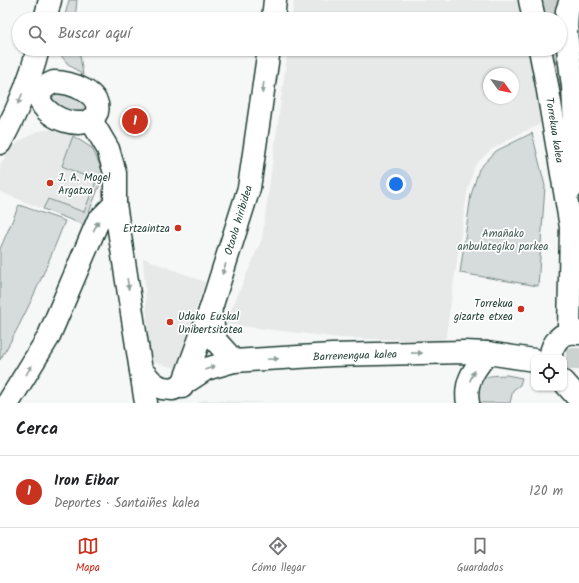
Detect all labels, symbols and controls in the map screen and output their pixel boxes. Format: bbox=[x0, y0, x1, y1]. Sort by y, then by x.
search box bbox=[12, 12, 567, 56]
text: Buscar aquí bbox=[58, 22, 131, 46]
icon: search bbox=[26, 23, 48, 45]
north arrow bbox=[483, 68, 519, 104]
one-way arrow bbox=[260, 82, 266, 94]
one-way arrow bbox=[17, 93, 24, 105]
street label: Torrekua kalea bbox=[540, 96, 568, 164]
pin: 1 bbox=[122, 106, 148, 136]
place label: J. A. Mogel Argatxa bbox=[58, 169, 111, 200]
your location bbox=[386, 174, 406, 194]
marker: J. A. Mogel Argatxa bbox=[45, 178, 55, 188]
street label: Otaola hiribidea bbox=[220, 183, 258, 257]
place label: Ertzaintza bbox=[123, 220, 170, 238]
one-way arrow bbox=[93, 221, 100, 232]
marker: Ertzaintza bbox=[173, 223, 183, 233]
park label: Amañako anbulategiko parkea bbox=[458, 225, 548, 256]
one-way arrow bbox=[221, 263, 227, 275]
one-way arrow bbox=[125, 278, 131, 290]
place label: Torrekua gizarte etxea bbox=[453, 295, 513, 326]
marker: Torrekua gizarte etxea bbox=[516, 304, 526, 314]
place label: Udako Euskal Unibertsitatea bbox=[178, 308, 243, 339]
marker: Udako Euskal Unibertsitatea bbox=[165, 317, 175, 327]
street label: Barrenengua kalea bbox=[313, 346, 397, 366]
one-way arrow bbox=[411, 350, 424, 356]
one-way arrow bbox=[267, 355, 279, 362]
map controls bbox=[531, 355, 567, 391]
button: locate bbox=[531, 355, 567, 391]
one-way arrow bbox=[25, 364, 32, 376]
one-way arrow bbox=[204, 365, 216, 371]
one-way arrow bbox=[468, 370, 475, 382]
text: Cerca bbox=[16, 416, 58, 443]
text: Iron Eibar bbox=[54, 469, 119, 493]
text: 1 bbox=[27, 481, 31, 502]
text: 120 m bbox=[529, 481, 563, 502]
text: Deportes · Santaiñes kalea bbox=[54, 493, 200, 514]
tab: Mapa bbox=[76, 535, 100, 577]
tab: Cómo llegar bbox=[251, 535, 305, 577]
tab: Guardados bbox=[457, 535, 503, 577]

